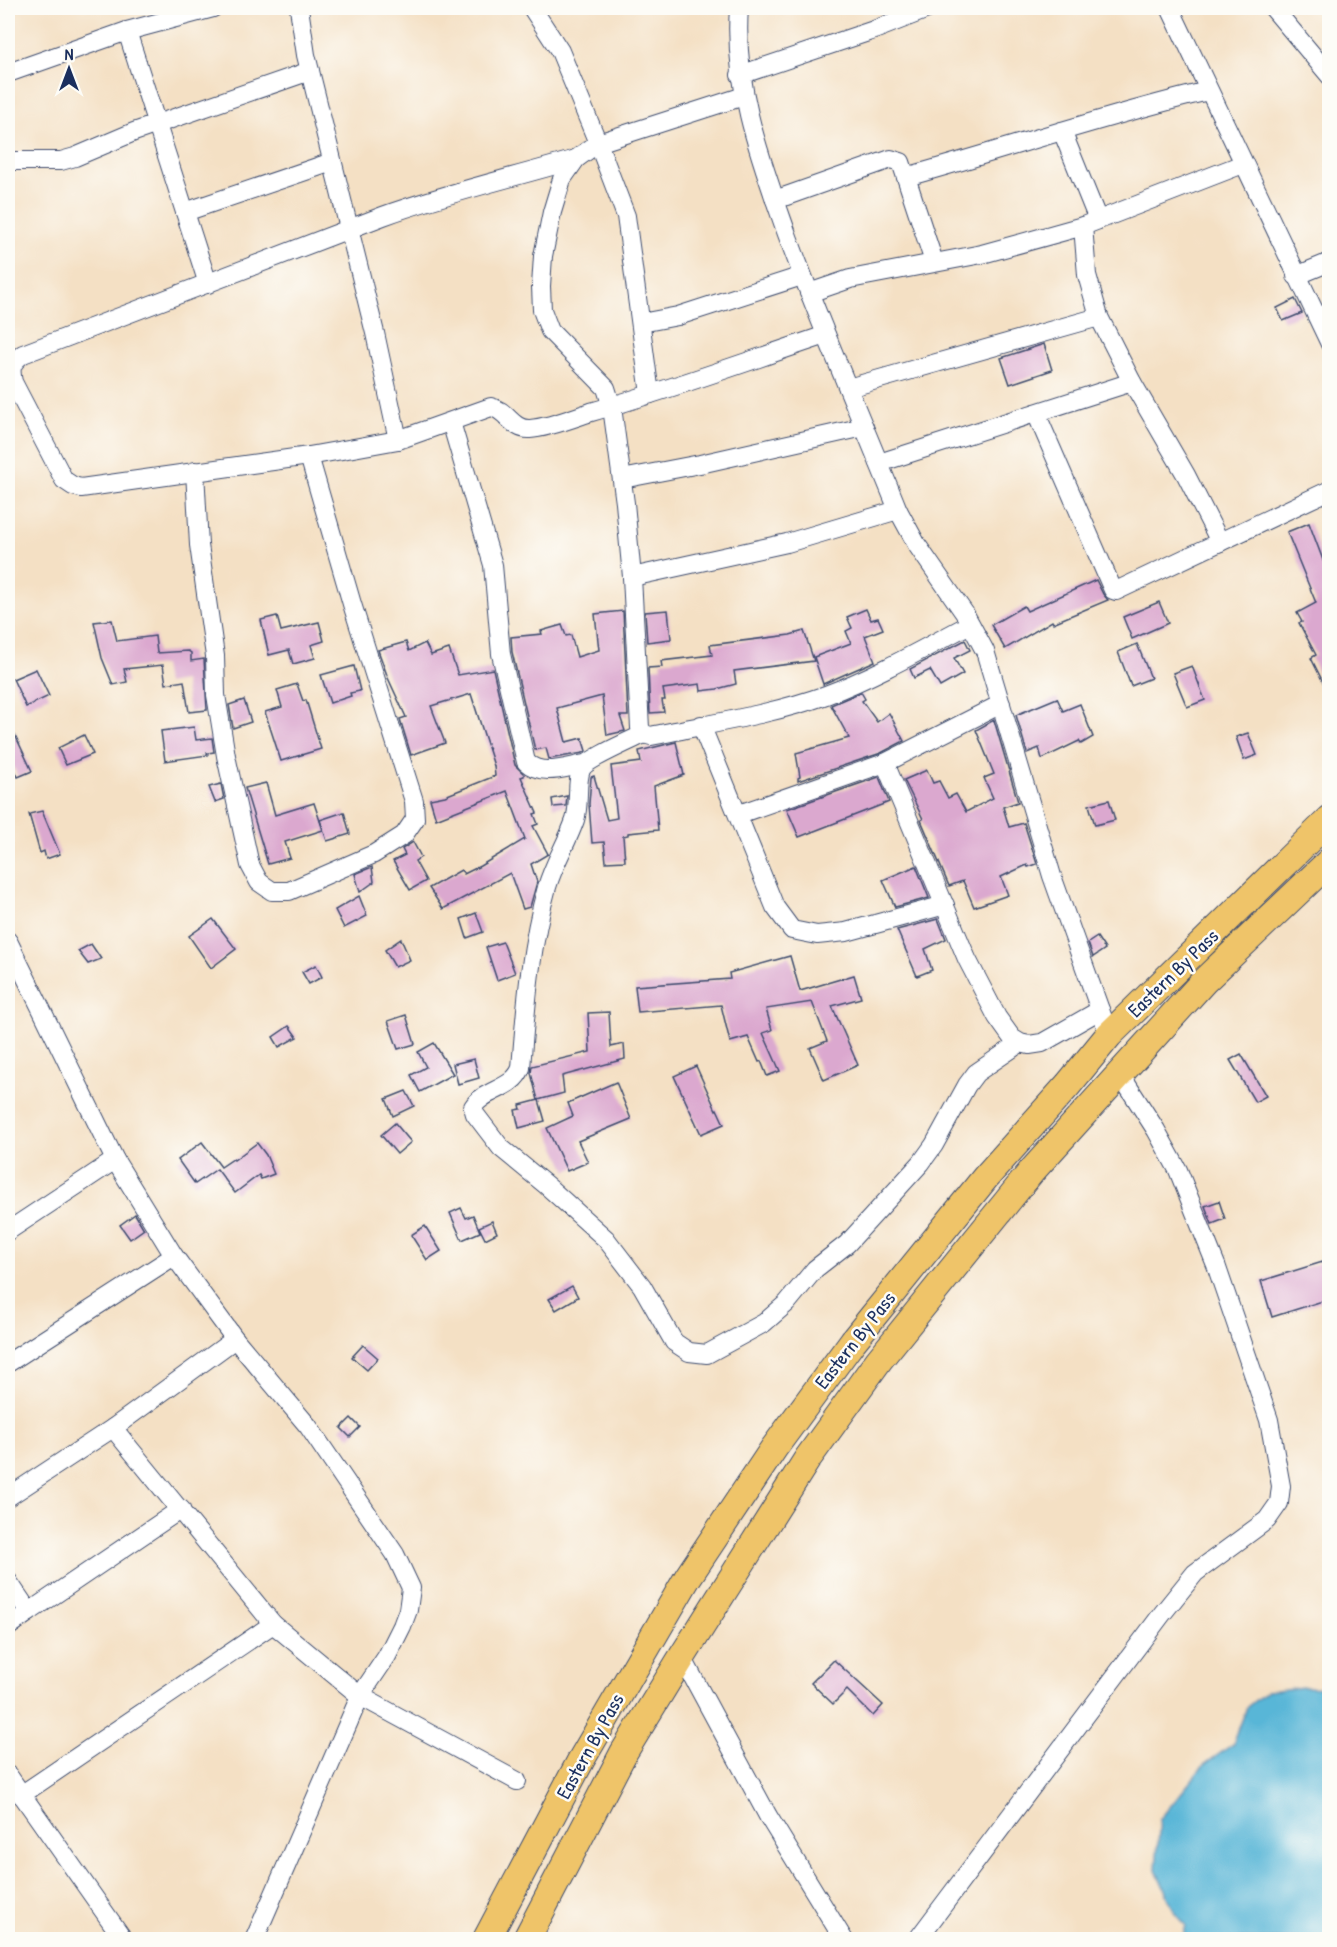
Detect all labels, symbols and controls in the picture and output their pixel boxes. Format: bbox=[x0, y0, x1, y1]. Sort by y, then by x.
north arrow bbox=[39, 39, 99, 99]
text: N bbox=[65, 43, 74, 65]
street label: Eastern By Pass bbox=[1121, 922, 1224, 1023]
street label: Eastern By Pass bbox=[808, 1285, 901, 1394]
street label: Eastern By Pass bbox=[549, 1688, 630, 1803]

